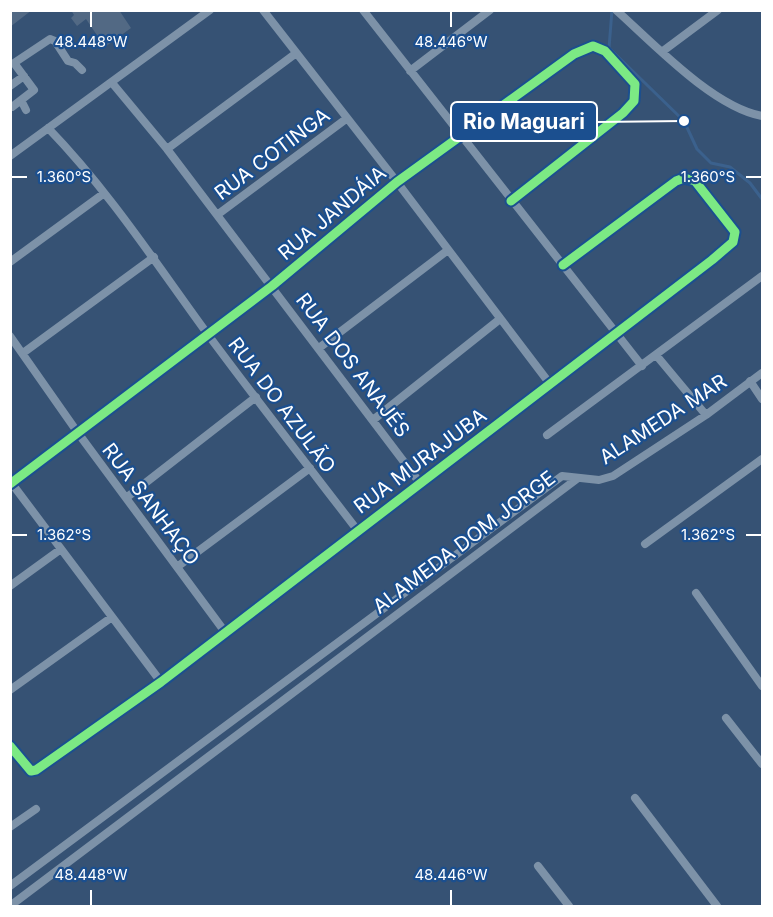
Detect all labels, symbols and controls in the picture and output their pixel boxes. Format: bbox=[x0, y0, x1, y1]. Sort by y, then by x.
text: 48.448°W bbox=[54, 32, 128, 51]
text: 48.446°W bbox=[414, 32, 488, 51]
callout: Rio Maguari bbox=[451, 102, 597, 141]
street label: RUA COTINGA bbox=[210, 103, 334, 205]
text: Rio Maguari bbox=[463, 109, 585, 134]
street label: RUA JANDÁIA bbox=[273, 160, 391, 265]
text: 1.360°S bbox=[37, 167, 91, 186]
text: 1.360°S bbox=[681, 167, 735, 186]
street label: RUA DOS ANAJÉS bbox=[291, 288, 416, 442]
street label: RUA DO AZULÃO bbox=[223, 332, 341, 477]
street label: ALAMEDA MAR bbox=[595, 369, 731, 469]
street label: RUA MURAJUBA bbox=[349, 403, 491, 519]
street label: RUA SANHAÇO bbox=[97, 438, 205, 570]
street label: ALAMEDA DOM JORGE bbox=[368, 466, 560, 618]
text: 1.362°S bbox=[37, 525, 91, 544]
text: 1.362°S bbox=[681, 525, 735, 544]
text: 48.448°W bbox=[54, 865, 128, 884]
text: 48.446°W bbox=[414, 865, 488, 884]

